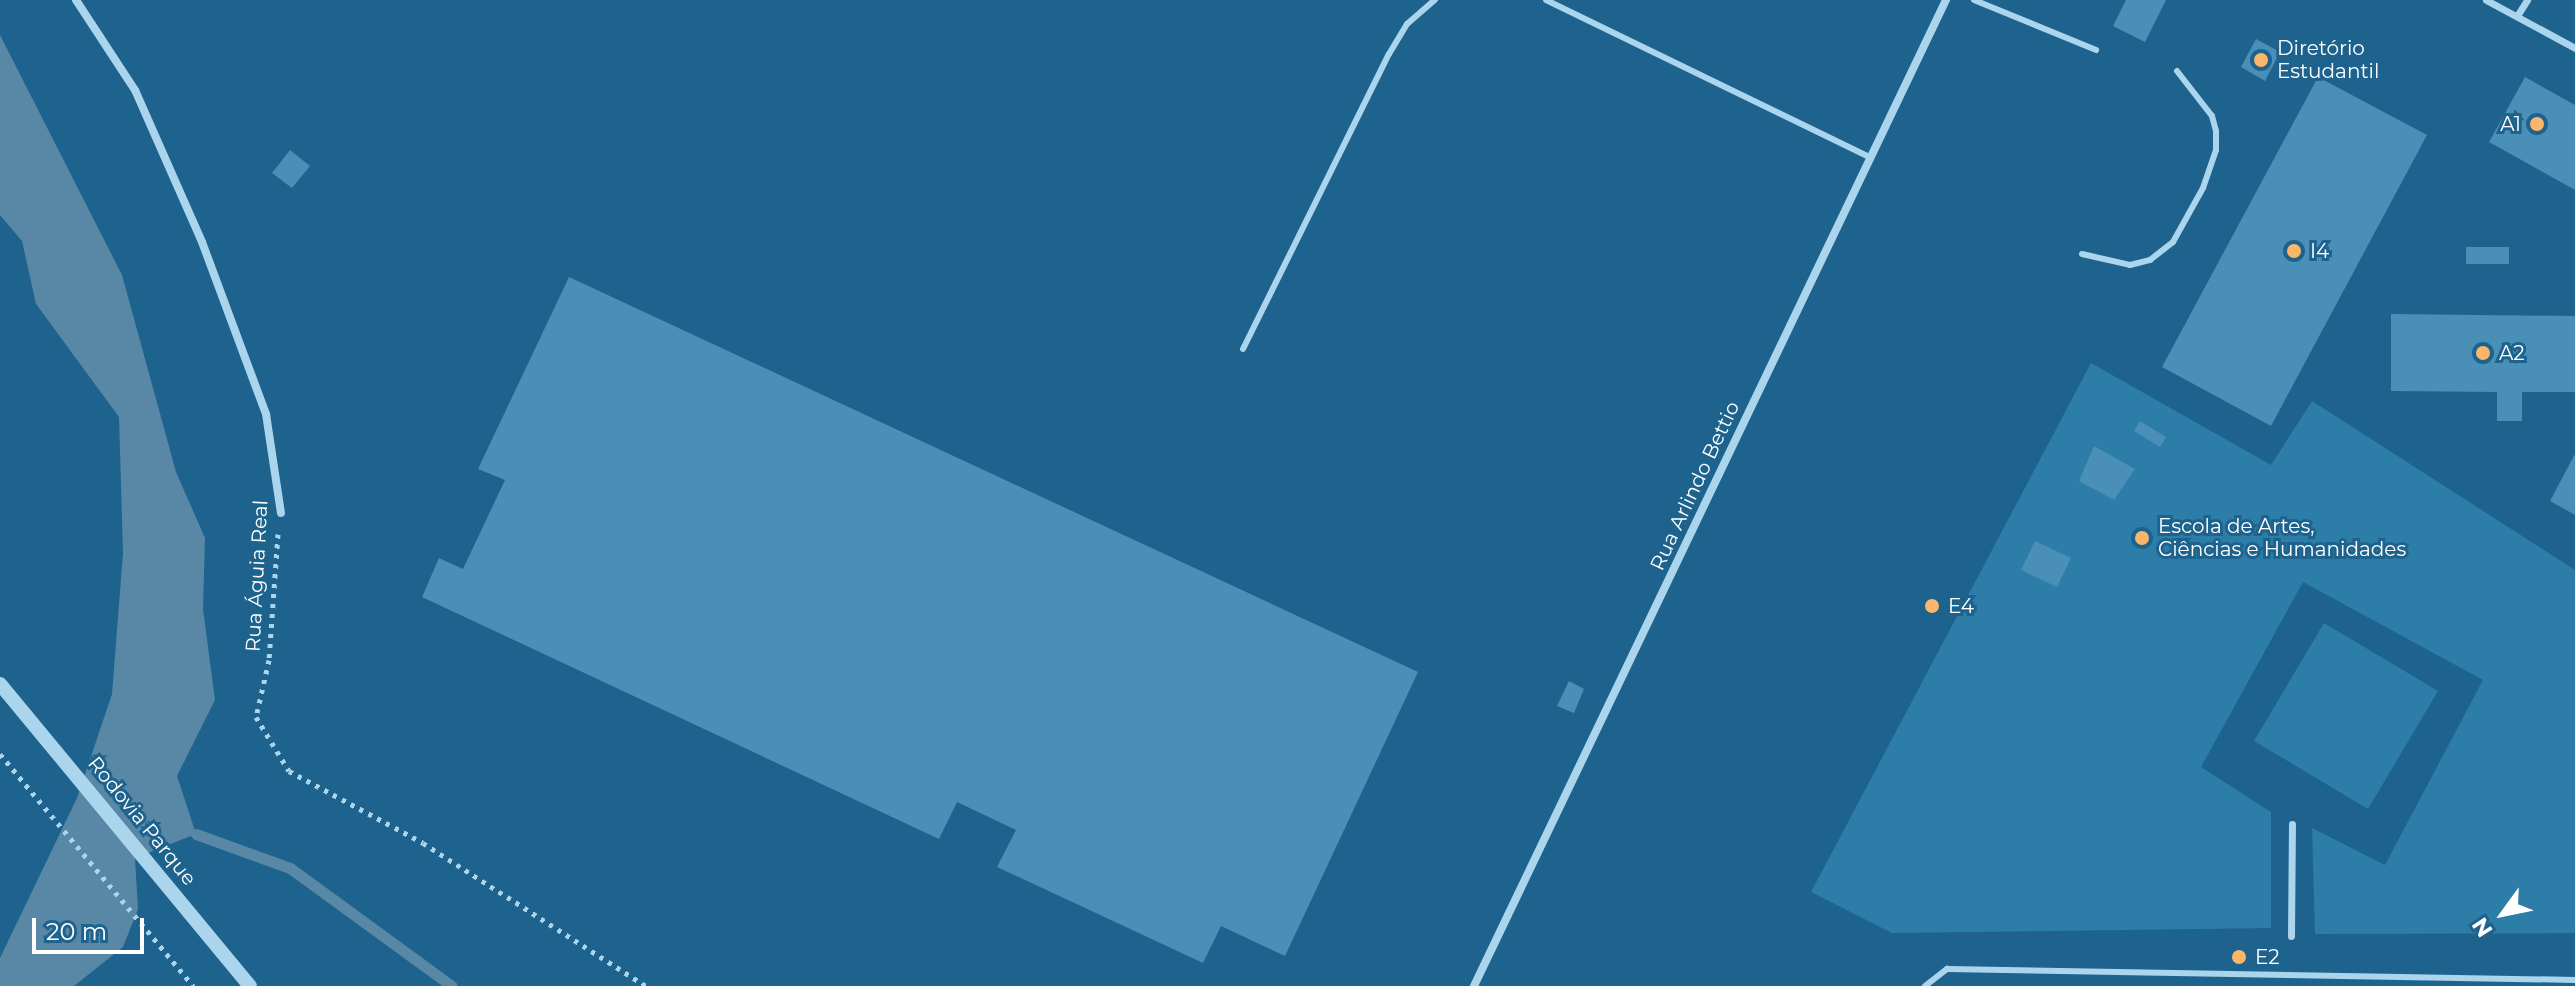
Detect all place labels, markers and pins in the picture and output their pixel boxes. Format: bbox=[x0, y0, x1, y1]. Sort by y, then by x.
place label: Diretório Estudantil bbox=[2277, 36, 2379, 83]
marker: Diretório Estudantil bbox=[2252, 51, 2270, 69]
place label: A1 bbox=[2500, 112, 2521, 136]
marker: A1 bbox=[2528, 115, 2546, 133]
place label: I4 bbox=[2310, 239, 2329, 263]
marker: I4 bbox=[2285, 242, 2303, 260]
place label: A2 bbox=[2499, 341, 2525, 365]
marker: A2 bbox=[2474, 344, 2492, 362]
place label: Escola de Artes, Ciências e Humanidades bbox=[2158, 514, 2406, 561]
marker: Escola de Artes, Ciências e Humanidades bbox=[2133, 529, 2151, 547]
place label: E4 bbox=[1948, 594, 1974, 618]
marker: E4 bbox=[1923, 597, 1941, 615]
place label: E2 bbox=[2255, 945, 2280, 969]
marker: E2 bbox=[2230, 948, 2248, 966]

